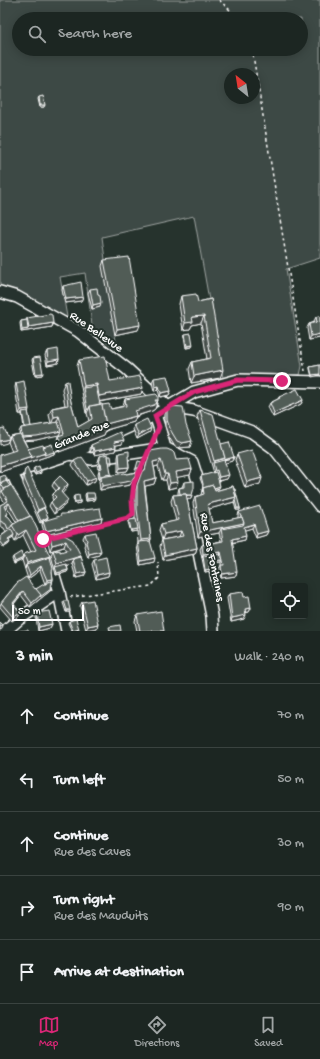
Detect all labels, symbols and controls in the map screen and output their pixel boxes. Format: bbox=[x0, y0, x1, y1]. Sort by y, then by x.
search box bbox=[12, 12, 308, 56]
icon: search bbox=[26, 23, 48, 45]
text: Search here bbox=[58, 25, 132, 43]
north arrow bbox=[224, 68, 260, 104]
street label: Rue Bellevue bbox=[66, 309, 126, 357]
route end bbox=[273, 372, 291, 390]
street label: Grande Rue bbox=[52, 418, 112, 454]
street label: Rue des Fontaines bbox=[196, 512, 227, 603]
route start bbox=[34, 530, 52, 548]
map controls bbox=[272, 583, 308, 619]
button: locate bbox=[272, 583, 308, 619]
scale bar bbox=[12, 603, 84, 622]
text: 50 m bbox=[18, 606, 40, 618]
text: 3 min bbox=[16, 647, 53, 667]
text: Walk · 240 m bbox=[235, 650, 304, 665]
icon: ahead bbox=[16, 705, 38, 727]
text: Continue bbox=[54, 707, 108, 725]
text: 70 m bbox=[278, 708, 304, 723]
icon: left bbox=[16, 769, 38, 791]
text: Turn left bbox=[54, 771, 105, 789]
text: 50 m bbox=[277, 772, 304, 787]
text: Continue bbox=[54, 827, 108, 845]
icon: ahead bbox=[16, 833, 38, 855]
text: 30 m bbox=[278, 836, 304, 851]
text: Rue des Caves bbox=[54, 845, 130, 860]
text: Turn right bbox=[54, 891, 114, 909]
icon: right bbox=[16, 897, 38, 919]
text: 90 m bbox=[278, 900, 304, 915]
text: Rue des Mauduits bbox=[54, 909, 148, 924]
icon: arrive bbox=[16, 961, 38, 983]
text: Arrive at destination bbox=[54, 963, 184, 981]
tab: Map bbox=[38, 1014, 60, 1050]
tab: Directions bbox=[135, 1014, 179, 1050]
tab: Saved bbox=[254, 1014, 282, 1050]

